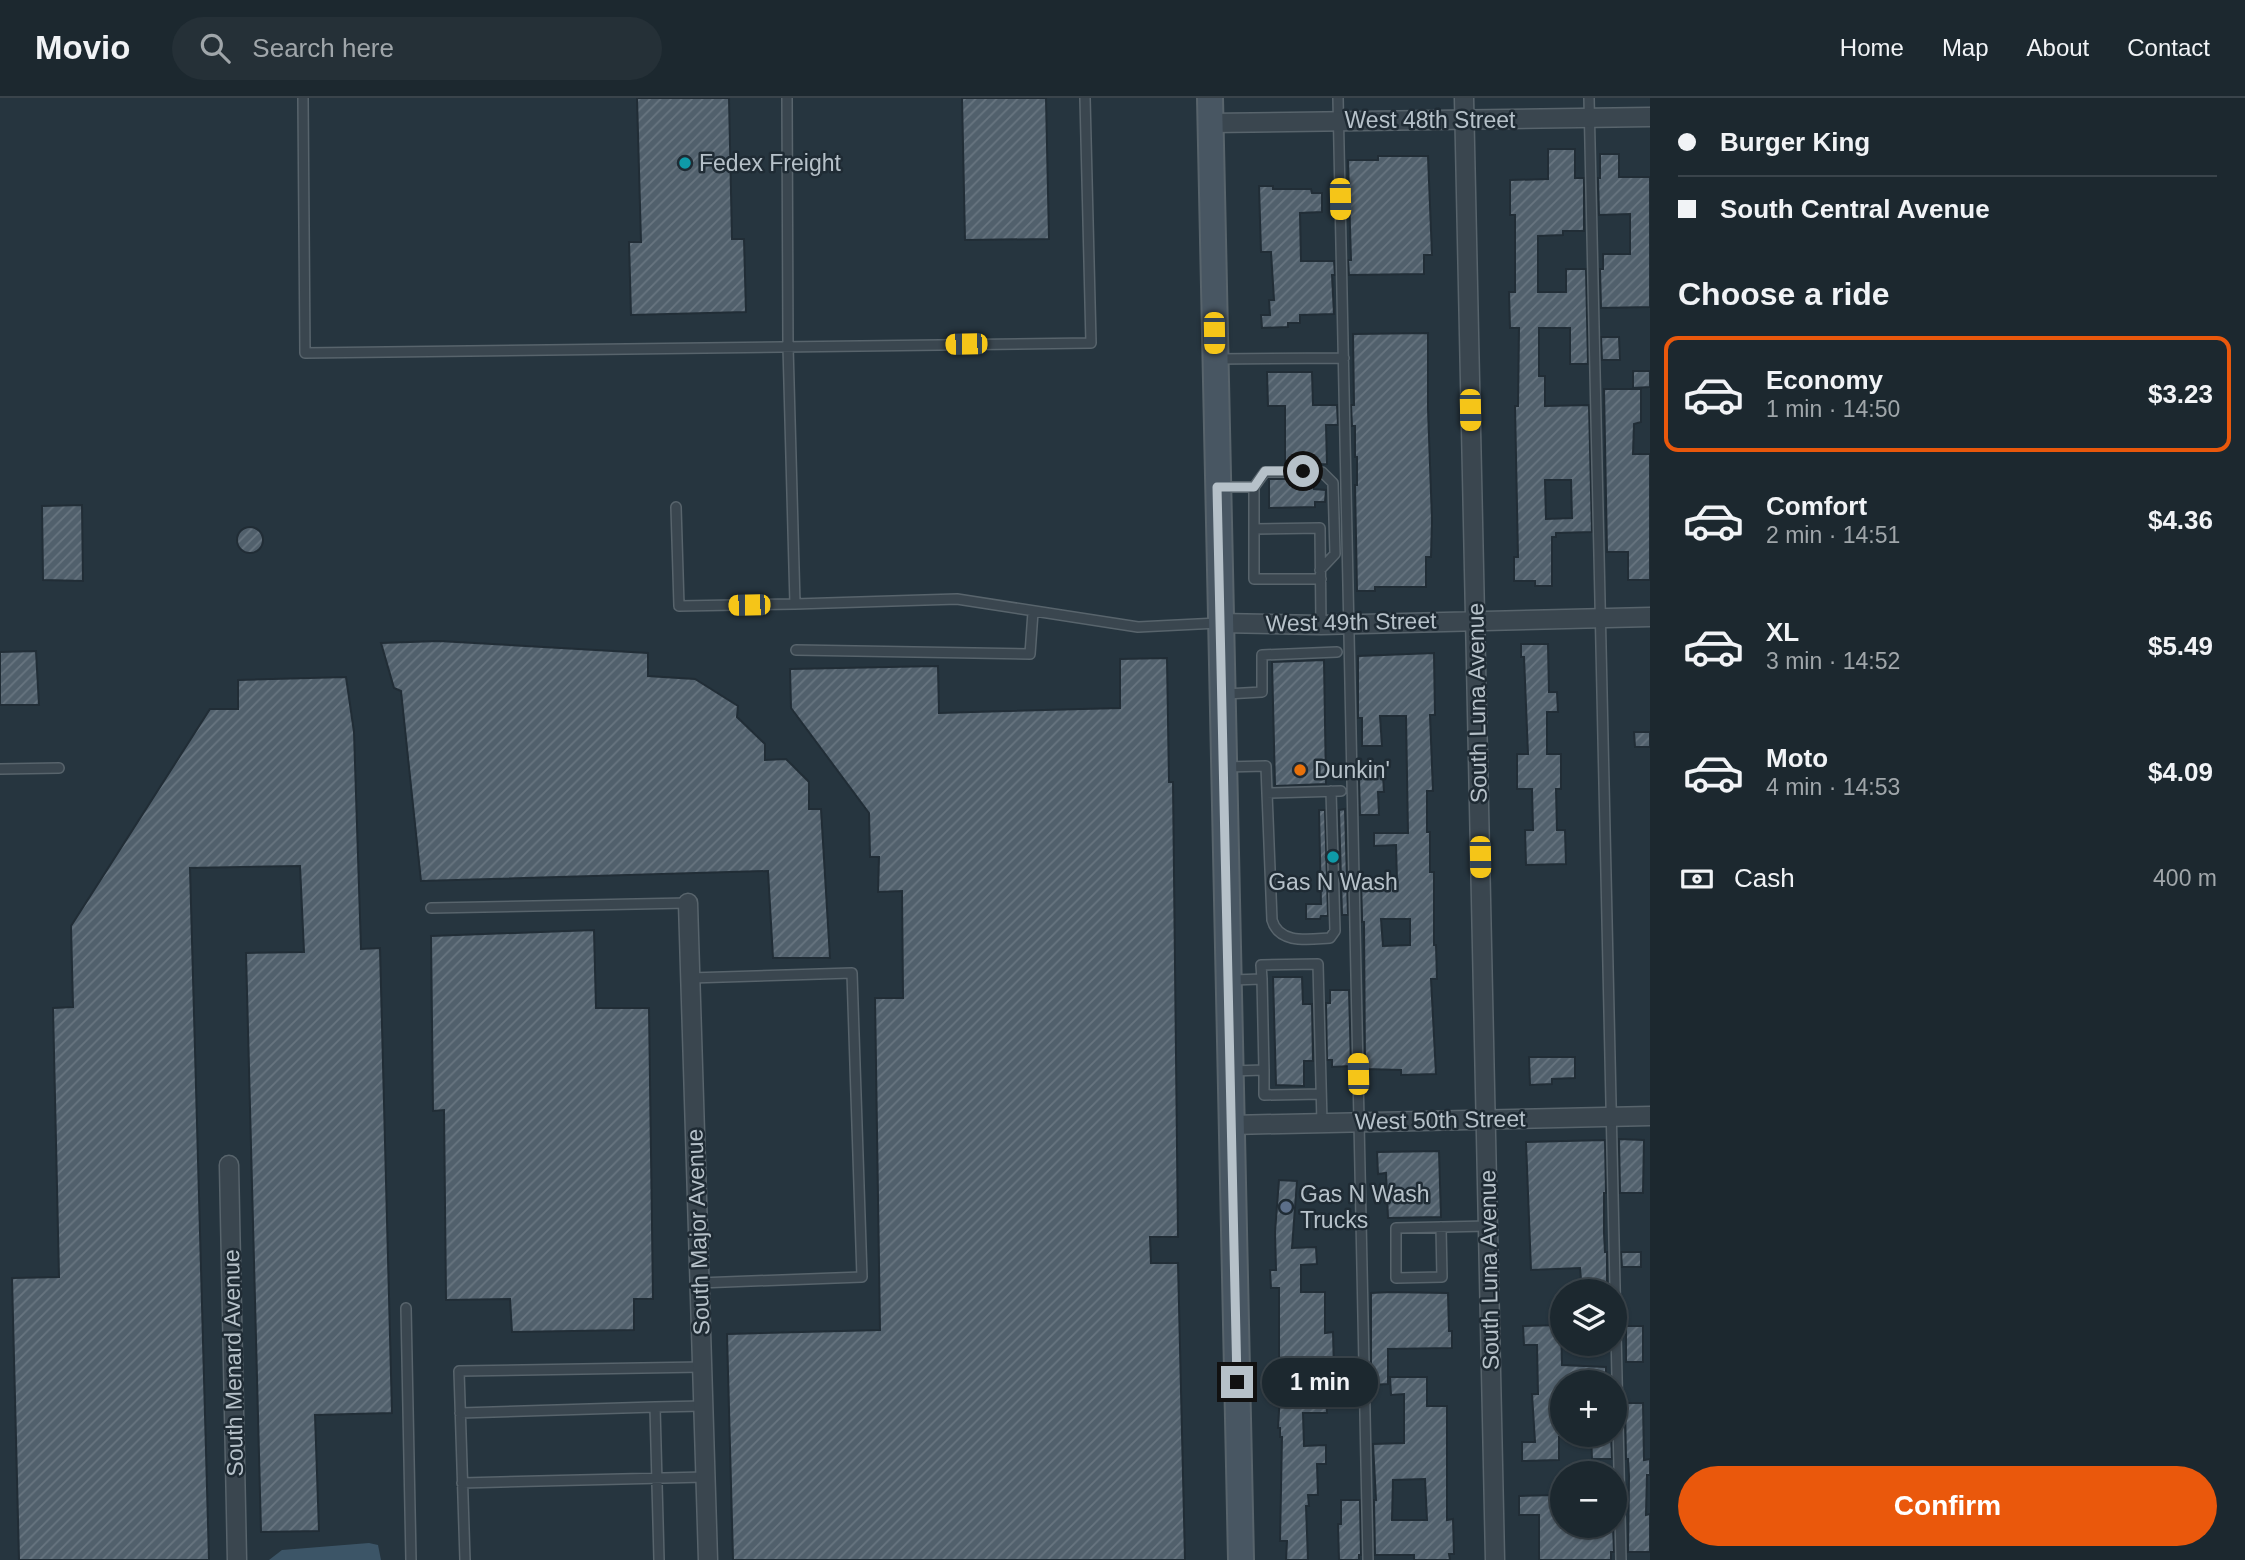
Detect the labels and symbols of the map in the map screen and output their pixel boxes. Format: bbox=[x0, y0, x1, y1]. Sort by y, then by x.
street label: West 48th Street bbox=[1345, 107, 1516, 133]
place label: Fedex Freight bbox=[699, 150, 842, 176]
marker: Fedex Freight bbox=[677, 155, 693, 171]
car bbox=[1330, 178, 1351, 220]
car bbox=[1204, 312, 1225, 354]
car bbox=[945, 333, 988, 355]
car bbox=[1460, 389, 1481, 431]
route start bbox=[1287, 455, 1319, 487]
car bbox=[728, 594, 771, 616]
street label: South Luna Avenue bbox=[1462, 603, 1492, 803]
street label: West 49th Street bbox=[1265, 608, 1437, 636]
place label: Dunkin' bbox=[1314, 757, 1390, 783]
marker: Dunkin' bbox=[1292, 762, 1308, 778]
car bbox=[1470, 836, 1491, 878]
marker: Gas N Wash bbox=[1325, 849, 1341, 865]
place label: Gas N Wash bbox=[1268, 869, 1398, 895]
car bbox=[1348, 1053, 1369, 1095]
street label: West 50th Street bbox=[1354, 1106, 1526, 1134]
street label: South Major Avenue bbox=[681, 1128, 715, 1336]
street label: South Luna Avenue bbox=[1474, 1170, 1504, 1370]
place label: Gas N Wash Trucks bbox=[1300, 1181, 1430, 1233]
marker: Gas N Wash Trucks bbox=[1278, 1199, 1294, 1215]
street label: South Menard Avenue bbox=[218, 1249, 248, 1477]
callout: 1 min bbox=[1262, 1358, 1377, 1406]
route end bbox=[1221, 1366, 1253, 1398]

